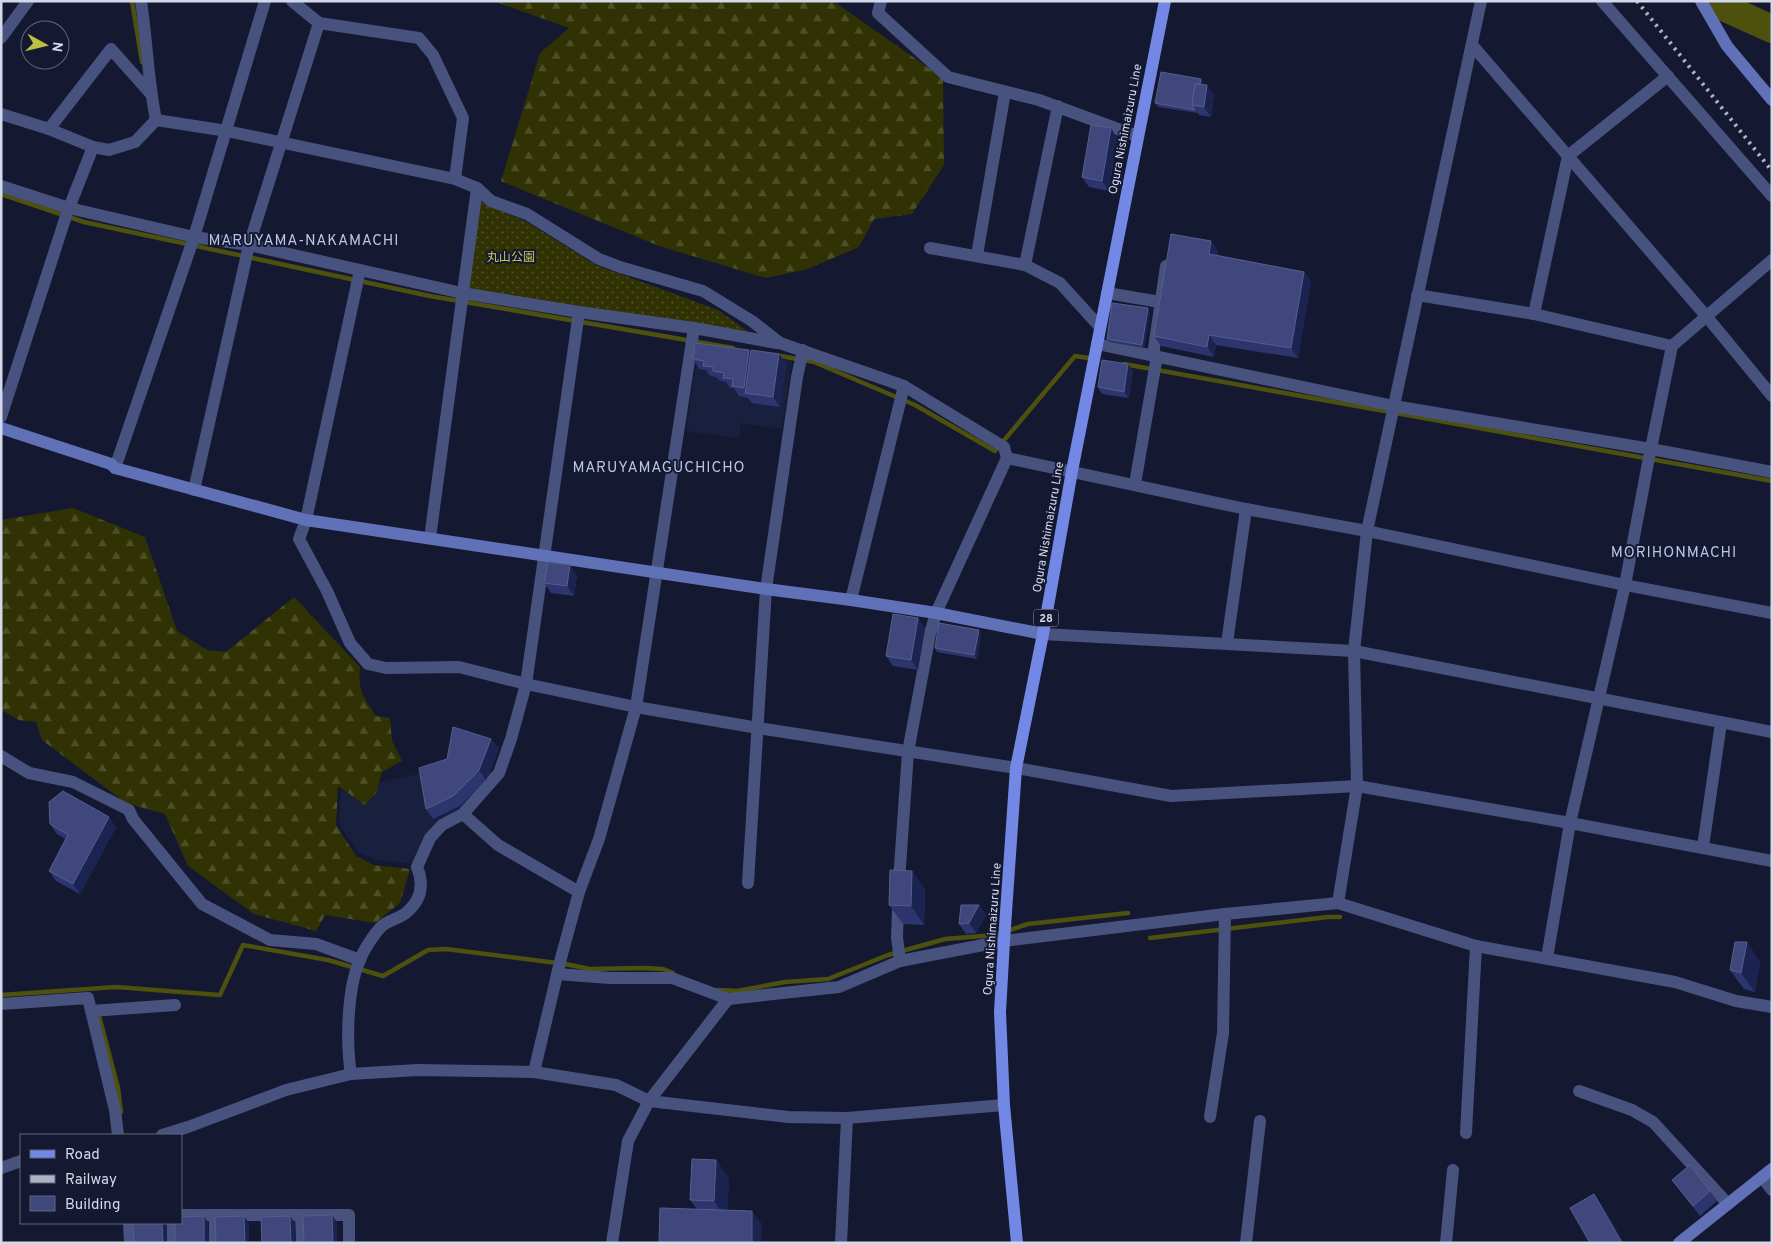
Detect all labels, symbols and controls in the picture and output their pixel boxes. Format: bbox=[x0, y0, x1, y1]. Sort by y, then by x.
north arrow bbox=[20, 20, 70, 70]
text: N bbox=[47, 40, 66, 53]
street label: Ogura Nishimaizuru Line bbox=[1105, 63, 1146, 196]
district label: MARUYAMA-NAKAMACHI bbox=[209, 232, 399, 251]
park label: 丸山公園 bbox=[487, 250, 535, 266]
district label: MARUYAMAGUCHICHO bbox=[572, 459, 746, 478]
street label: Ogura Nishimaizuru Line bbox=[1030, 461, 1068, 594]
district label: MORIHONMACHI bbox=[1611, 544, 1737, 563]
road number: 28 bbox=[1034, 610, 1058, 626]
street label: Ogura Nishimaizuru Line bbox=[980, 862, 1006, 996]
legend bbox=[20, 1134, 182, 1224]
text: Road bbox=[65, 1146, 100, 1165]
text: Railway bbox=[65, 1171, 117, 1190]
text: Building bbox=[65, 1196, 120, 1215]

